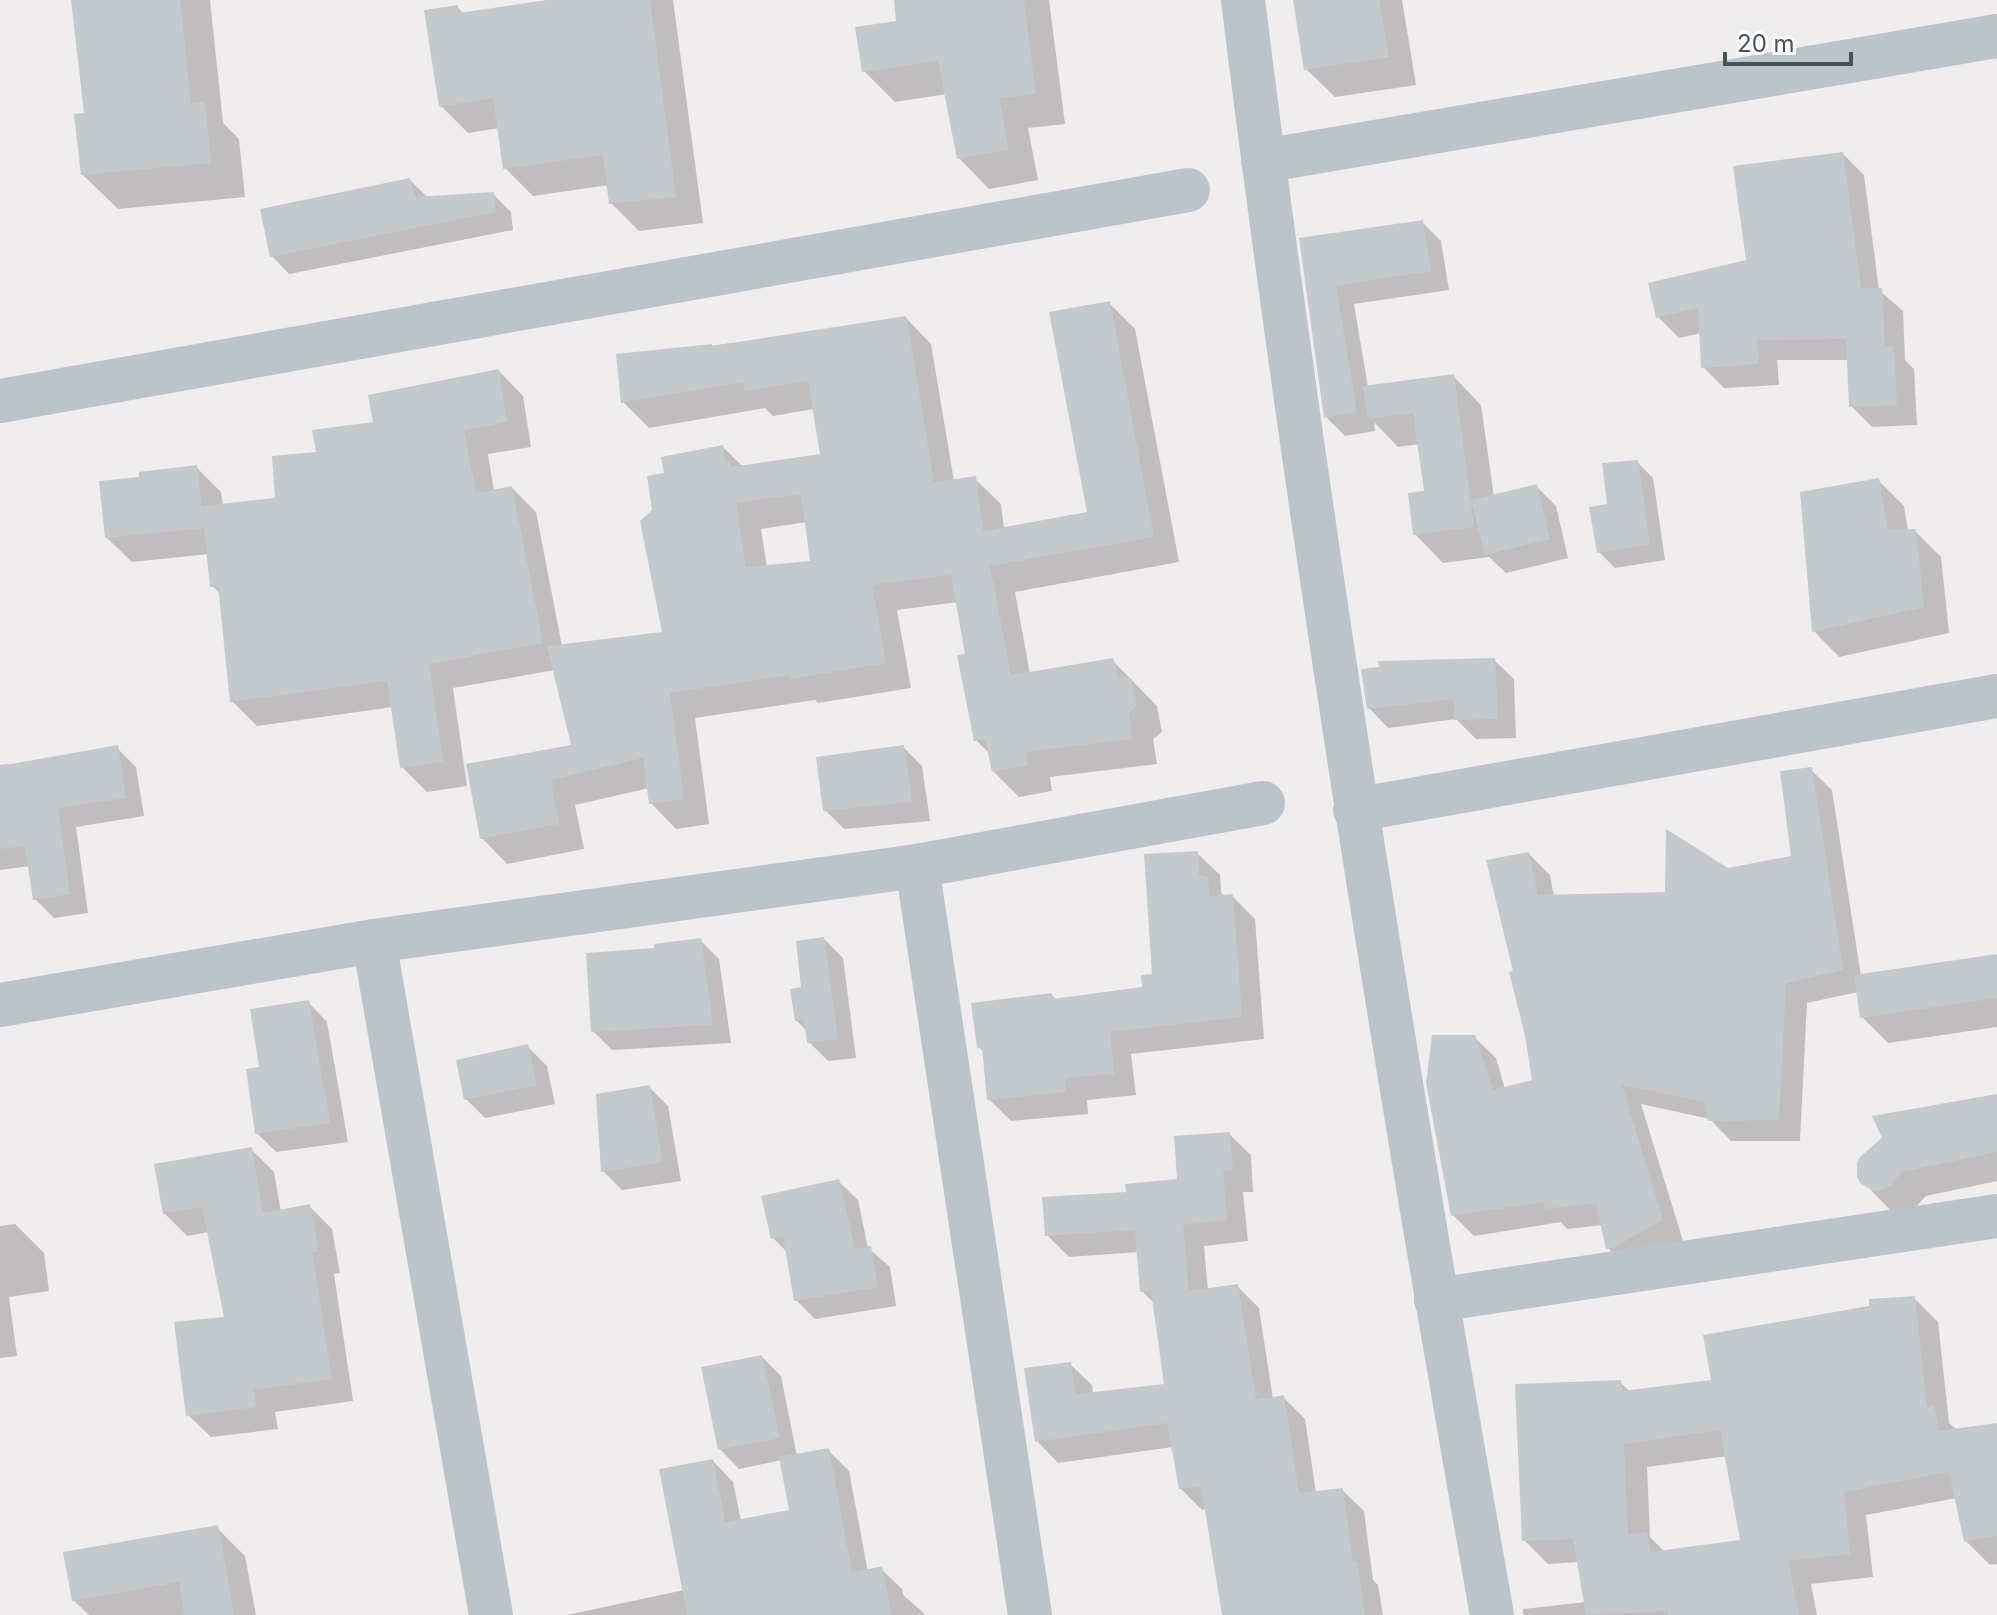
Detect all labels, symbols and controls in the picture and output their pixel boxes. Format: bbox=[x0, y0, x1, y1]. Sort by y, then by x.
scale bar bbox=[1725, 16, 1851, 66]
text: 20 m bbox=[1737, 29, 1795, 58]

